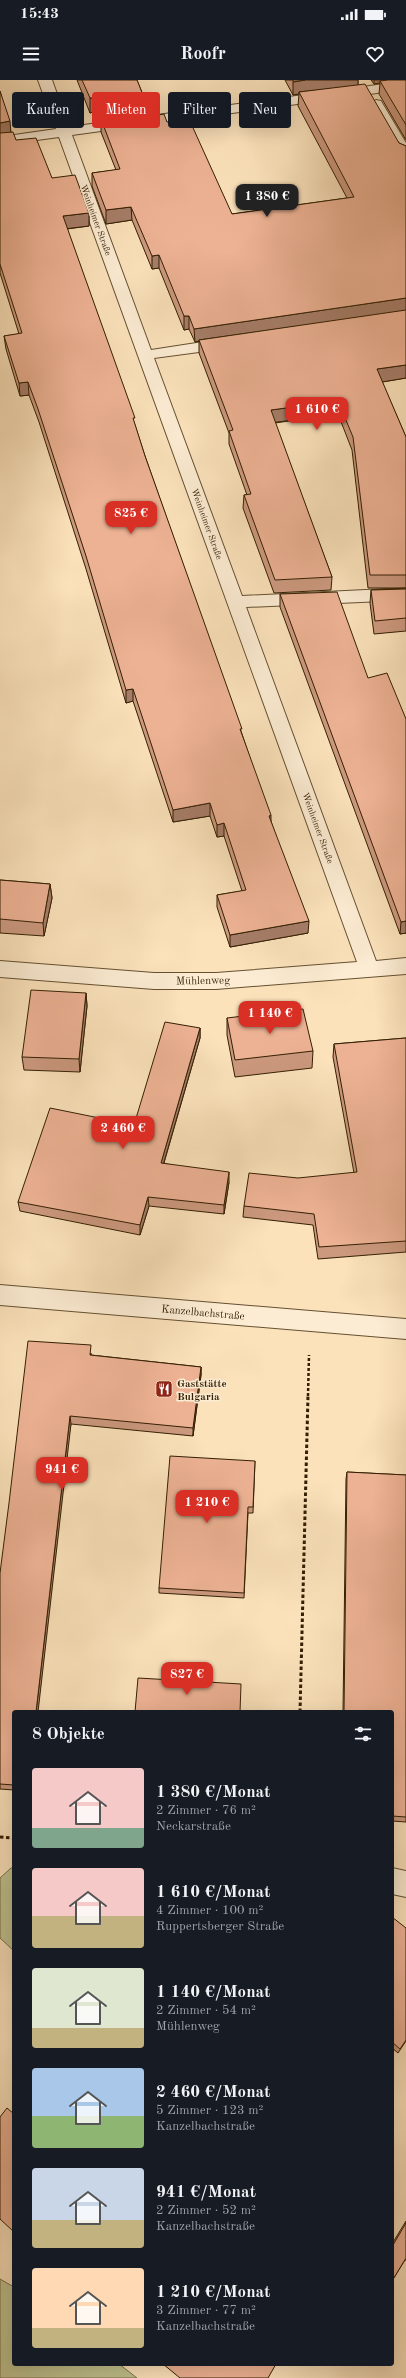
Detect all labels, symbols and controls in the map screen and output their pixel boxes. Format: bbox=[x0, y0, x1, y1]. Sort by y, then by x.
text: 15:43 bbox=[20, 7, 59, 22]
icon: menu bbox=[20, 43, 42, 65]
icon: heart bbox=[364, 43, 386, 65]
text: Roofr bbox=[180, 45, 226, 63]
chip: Kaufen bbox=[12, 92, 84, 128]
chip: Mieten bbox=[92, 92, 160, 128]
chip: Filter bbox=[168, 92, 231, 128]
chip: Neu bbox=[239, 92, 291, 128]
street label: Weinheimer Straße bbox=[78, 183, 113, 257]
pin: 1 380 € bbox=[230, 184, 304, 218]
text: 1 380 € bbox=[245, 190, 289, 203]
pin: 1 610 € bbox=[280, 397, 354, 431]
text: 1 610 € bbox=[295, 403, 339, 416]
street label: Weinheimer Straße bbox=[189, 487, 224, 561]
pin: 825 € bbox=[103, 501, 159, 535]
text: 825 € bbox=[114, 507, 148, 520]
street label: Weinheimer Straße bbox=[300, 791, 335, 865]
street label: Mühlenweg bbox=[176, 976, 230, 987]
pin: 1 140 € bbox=[233, 1001, 307, 1035]
text: 1 140 € bbox=[248, 1007, 292, 1020]
pin: 2 460 € bbox=[86, 1116, 160, 1150]
text: 2 460 € bbox=[101, 1122, 145, 1135]
street label: Kanzelbachstraße bbox=[161, 1304, 245, 1323]
restaurant icon: Gaststätte Bulgaria bbox=[154, 1379, 174, 1399]
place label: Gaststätte Bulgaria bbox=[177, 1379, 227, 1403]
pin: 941 € bbox=[34, 1457, 90, 1491]
text: 941 € bbox=[45, 1463, 79, 1476]
pin: 1 210 € bbox=[170, 1490, 244, 1524]
text: 1 210 € bbox=[185, 1496, 229, 1509]
pin: 827 € bbox=[159, 1662, 215, 1696]
text: 827 € bbox=[170, 1668, 204, 1681]
icon: filters bbox=[352, 1723, 374, 1745]
text: 8 Objekte bbox=[32, 1726, 105, 1743]
icon: home bbox=[64, 1784, 112, 1832]
text: 1 380 €/Monat bbox=[156, 1784, 270, 1801]
text: 2 Zimmer · 76 m² bbox=[156, 1804, 256, 1817]
text: Neckarstraße bbox=[156, 1820, 231, 1833]
icon: home bbox=[64, 1884, 112, 1932]
text: 1 610 €/Monat bbox=[156, 1884, 270, 1901]
text: 4 Zimmer · 100 m² bbox=[156, 1904, 264, 1917]
text: Ruppertsberger Straße bbox=[156, 1920, 284, 1933]
icon: home bbox=[64, 1984, 112, 2032]
text: 1 140 €/Monat bbox=[156, 1984, 270, 2001]
text: 2 Zimmer · 54 m² bbox=[156, 2004, 256, 2017]
text: Mühlenweg bbox=[156, 2020, 220, 2033]
icon: home bbox=[64, 2084, 112, 2132]
text: 2 460 €/Monat bbox=[156, 2084, 270, 2101]
text: 5 Zimmer · 123 m² bbox=[156, 2104, 264, 2117]
text: Kanzelbachstraße bbox=[156, 2120, 255, 2133]
icon: home bbox=[64, 2184, 112, 2232]
text: 941 €/Monat bbox=[156, 2184, 256, 2201]
text: 2 Zimmer · 52 m² bbox=[156, 2204, 256, 2217]
text: Kanzelbachstraße bbox=[156, 2220, 255, 2233]
icon: home bbox=[64, 2284, 112, 2332]
text: 1 210 €/Monat bbox=[156, 2284, 270, 2301]
text: 3 Zimmer · 77 m² bbox=[156, 2304, 256, 2317]
text: Kanzelbachstraße bbox=[156, 2320, 255, 2333]

